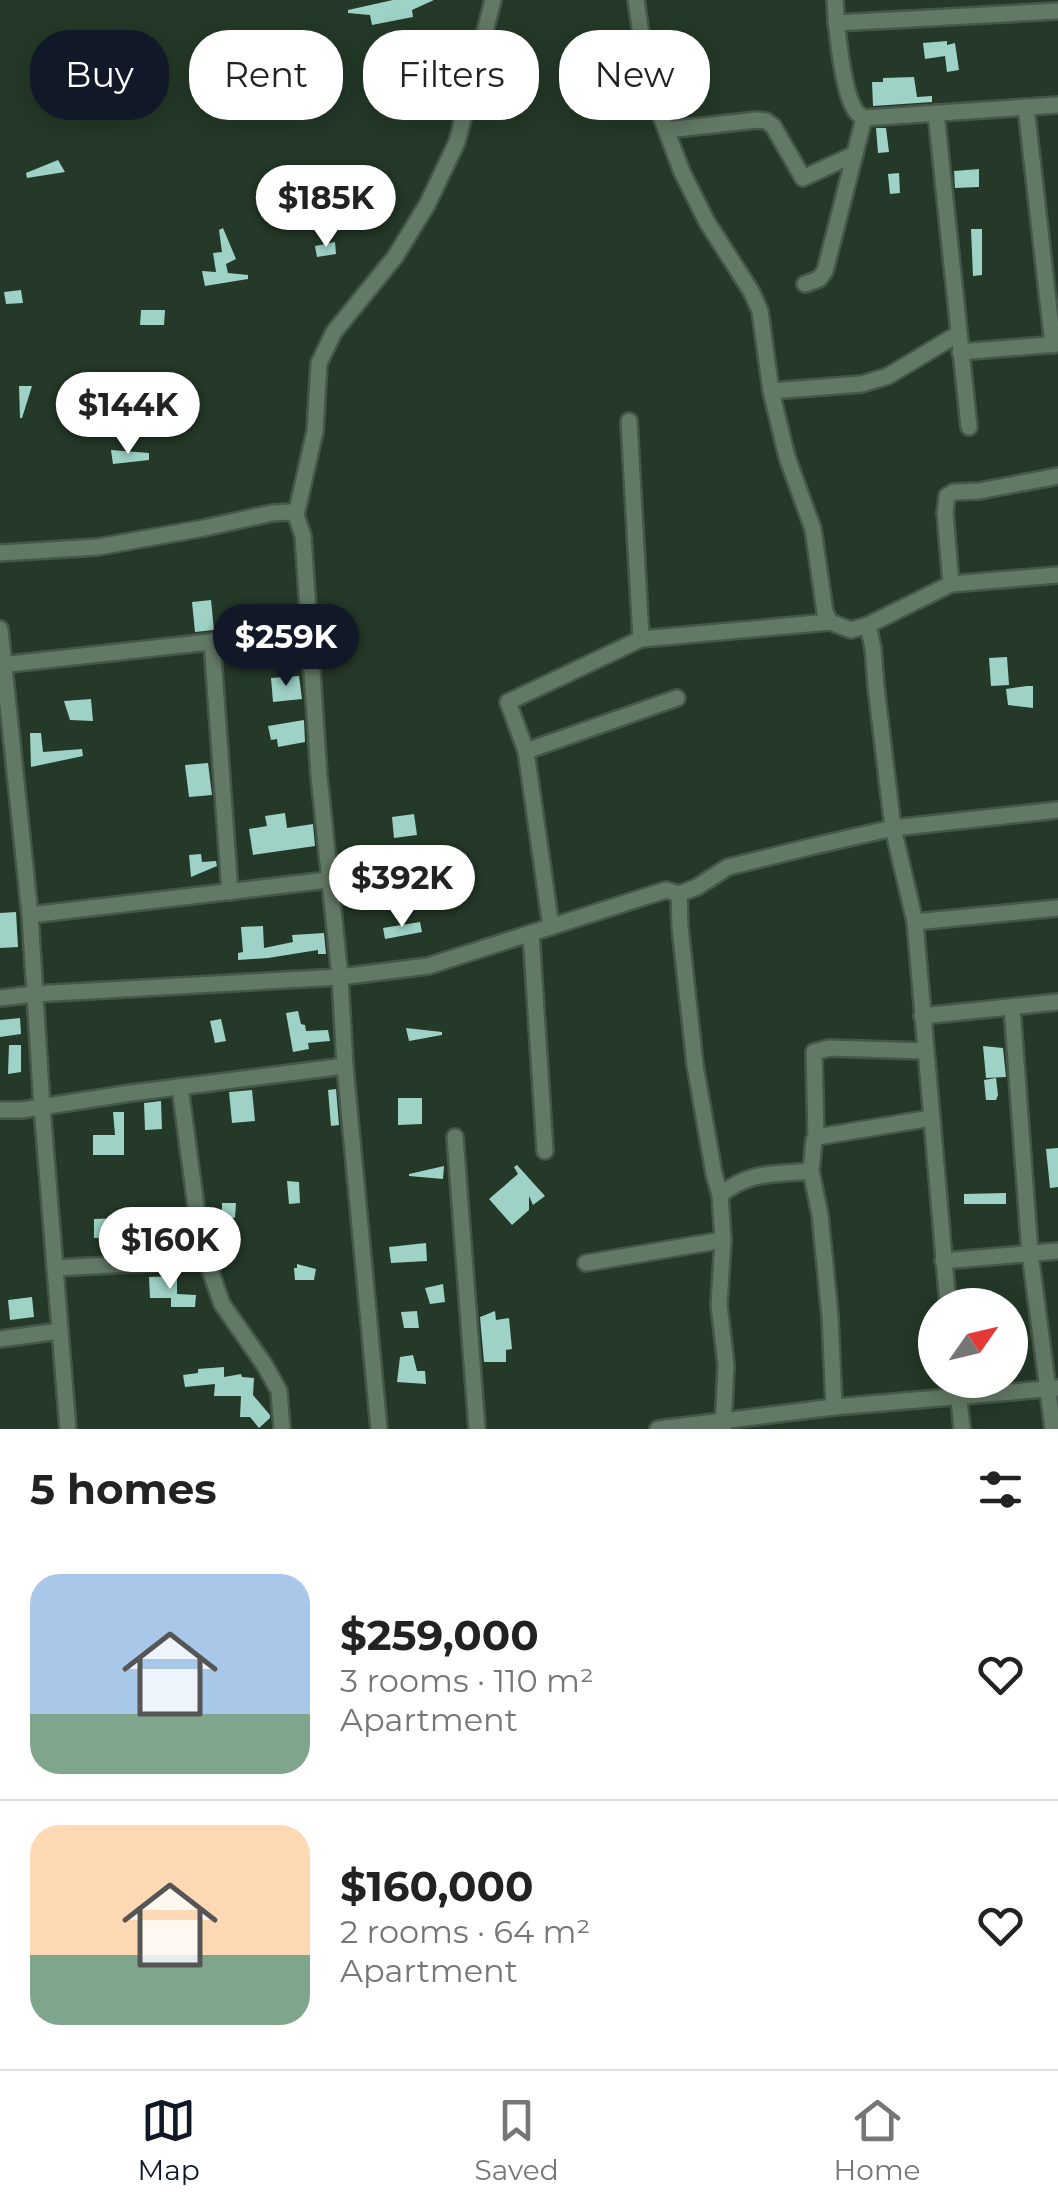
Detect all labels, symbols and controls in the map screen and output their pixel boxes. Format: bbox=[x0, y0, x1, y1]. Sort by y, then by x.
chip: Buy bbox=[30, 30, 169, 120]
chip: Rent bbox=[189, 30, 343, 120]
chip: Filters bbox=[363, 30, 539, 120]
chip: New bbox=[559, 30, 710, 120]
pin: $185K bbox=[256, 165, 396, 250]
text: $185K bbox=[278, 178, 374, 217]
pin: $144K bbox=[58, 372, 198, 457]
text: $144K bbox=[78, 385, 178, 424]
pin: $259K bbox=[216, 604, 356, 689]
text: $259K bbox=[235, 617, 337, 656]
pin: $392K bbox=[332, 845, 472, 930]
text: $392K bbox=[351, 858, 453, 897]
pin: $160K bbox=[100, 1207, 240, 1292]
text: $160K bbox=[121, 1220, 219, 1259]
north arrow bbox=[918, 1288, 1028, 1398]
map controls bbox=[918, 1288, 1028, 1398]
icon: filters bbox=[973, 1462, 1028, 1517]
text: 5 homes bbox=[30, 1463, 217, 1515]
text: $259,000 bbox=[340, 1609, 539, 1661]
icon: home bbox=[110, 1614, 230, 1734]
icon: heart bbox=[973, 1647, 1028, 1702]
text: 3 rooms · 110 m² bbox=[340, 1661, 594, 1700]
text: Apartment bbox=[340, 1700, 518, 1739]
text: $160,000 bbox=[340, 1860, 534, 1912]
icon: home bbox=[110, 1865, 230, 1985]
icon: heart bbox=[973, 1898, 1028, 1953]
text: 2 rooms · 64 m² bbox=[340, 1912, 590, 1951]
text: Apartment bbox=[340, 1951, 518, 1990]
tab: Map bbox=[137, 2093, 200, 2187]
tab: Saved bbox=[475, 2093, 559, 2187]
tab: Home bbox=[834, 2093, 921, 2187]

